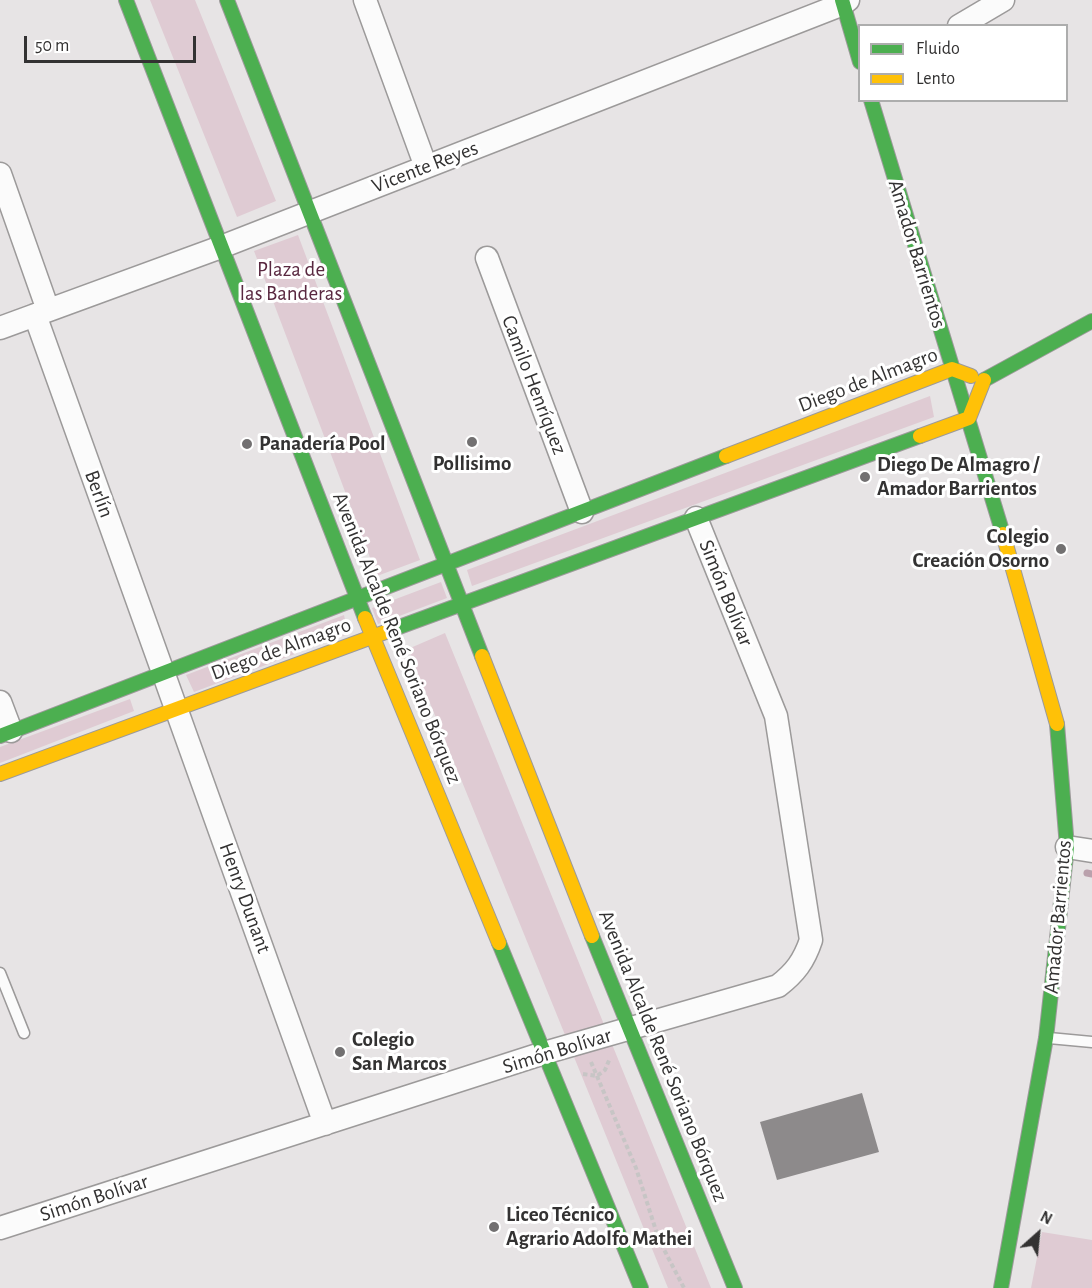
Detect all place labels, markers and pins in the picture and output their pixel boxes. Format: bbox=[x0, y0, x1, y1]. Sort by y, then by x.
place label: Panadería Pool bbox=[259, 431, 386, 457]
marker: Pollisimo bbox=[465, 435, 479, 449]
marker: Panadería Pool bbox=[240, 437, 254, 451]
place label: Pollisimo bbox=[433, 451, 511, 477]
place label: Diego De Almagro / Amador Barrientos bbox=[877, 452, 1039, 502]
marker: Diego De Almagro / Amador Barrientos bbox=[858, 470, 872, 484]
place label: Colegio Creación Osorno bbox=[912, 524, 1049, 574]
marker: Colegio Creación Osorno bbox=[1054, 542, 1068, 556]
place label: Colegio San Marcos bbox=[352, 1027, 447, 1077]
marker: Colegio San Marcos bbox=[333, 1045, 347, 1059]
place label: Liceo Técnico Agrario Adolfo Mathei bbox=[506, 1202, 692, 1252]
marker: Liceo Técnico Agrario Adolfo Mathei bbox=[487, 1220, 501, 1234]

